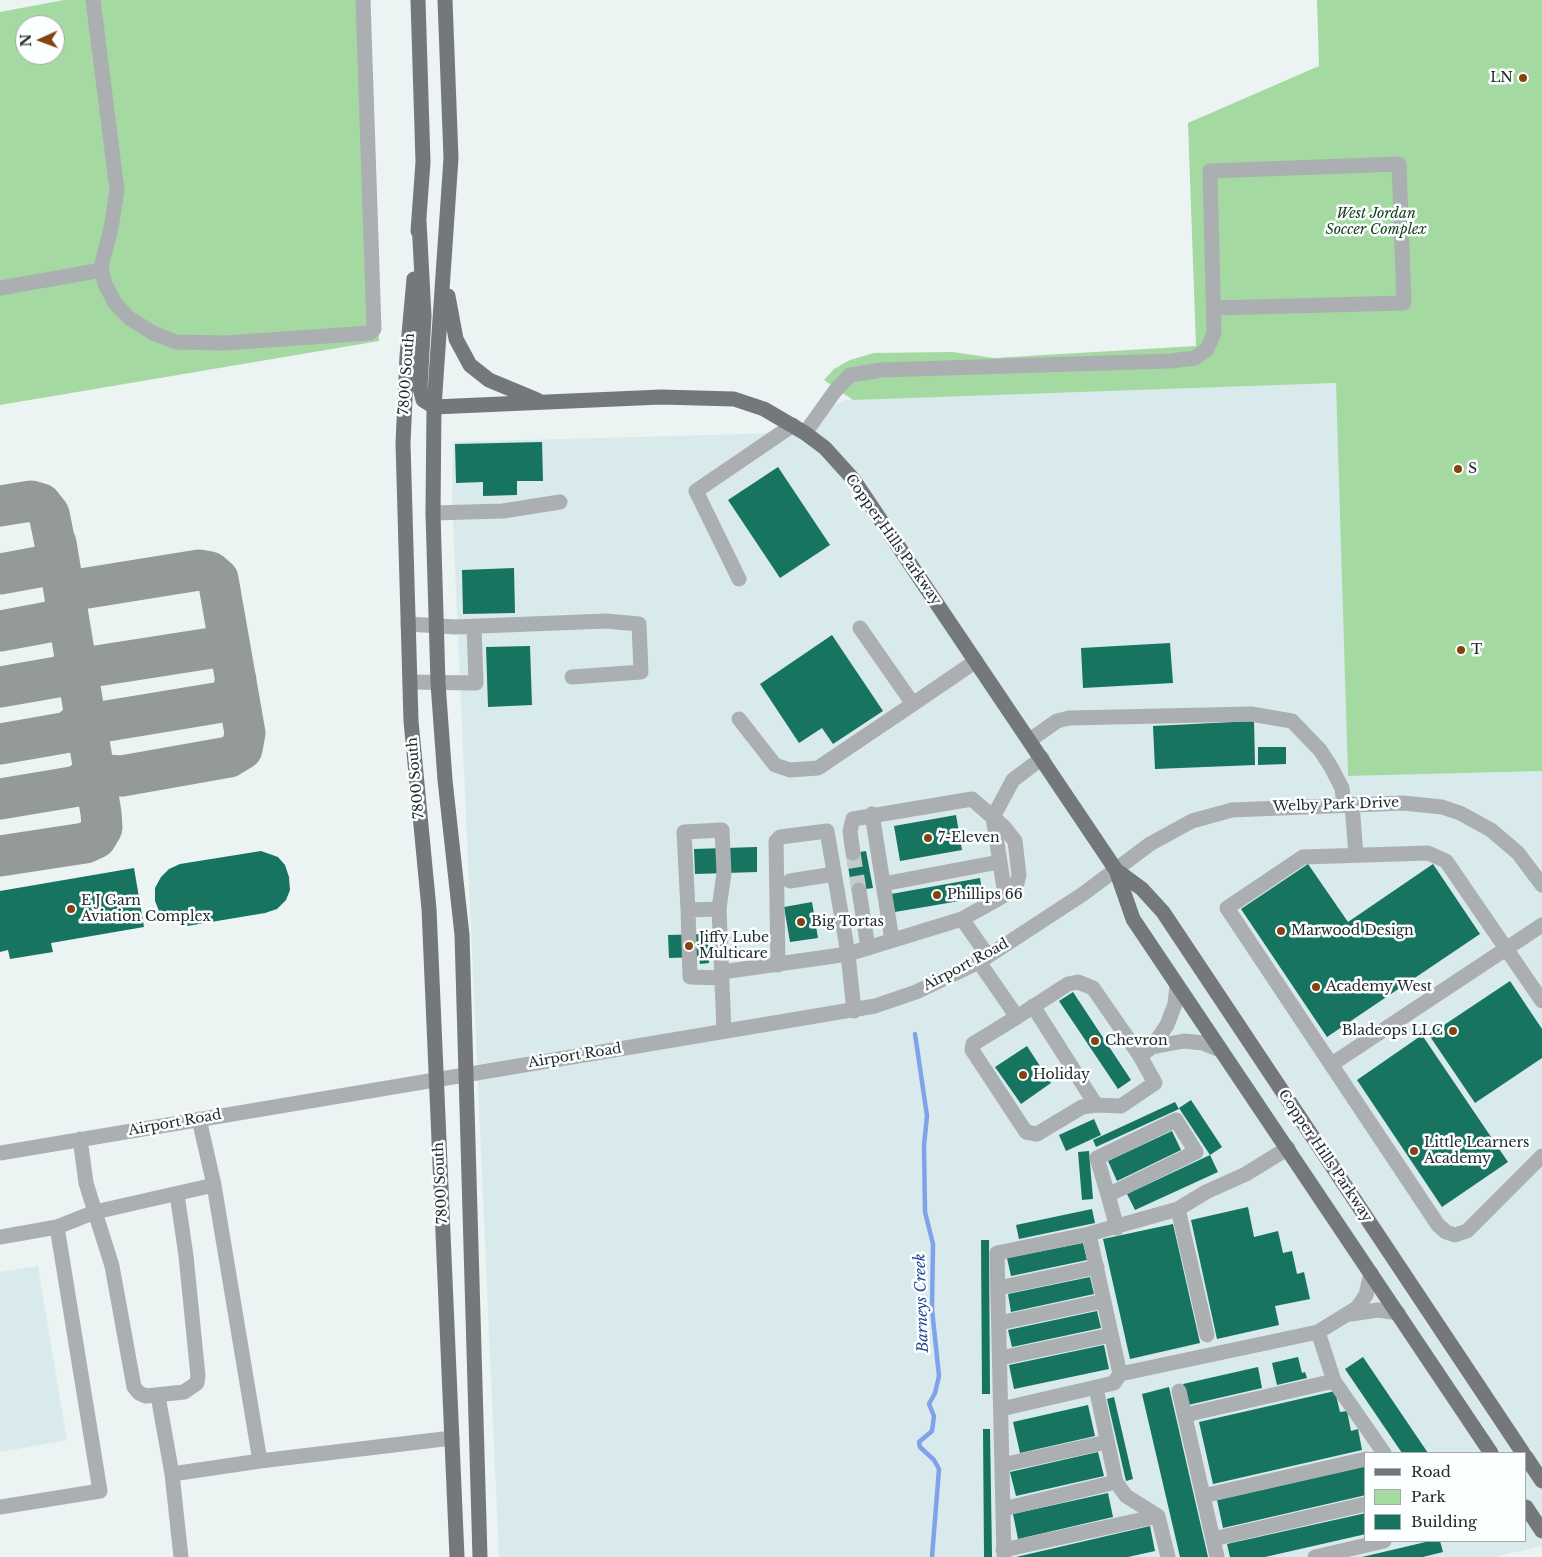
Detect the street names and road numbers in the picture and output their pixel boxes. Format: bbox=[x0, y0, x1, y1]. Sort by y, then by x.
street label: 7800 South bbox=[396, 333, 418, 415]
street label: Copper Hills Parkway bbox=[841, 471, 945, 609]
street label: 7800 South bbox=[404, 736, 428, 820]
street label: Welby Park Drive bbox=[1273, 794, 1399, 816]
street label: Airport Road bbox=[920, 935, 1012, 995]
street label: Airport Road bbox=[527, 1040, 623, 1072]
street label: Copper Hills Parkway bbox=[1274, 1087, 1376, 1225]
street label: Airport Road bbox=[127, 1107, 223, 1139]
street label: 7800 South bbox=[430, 1142, 452, 1224]

